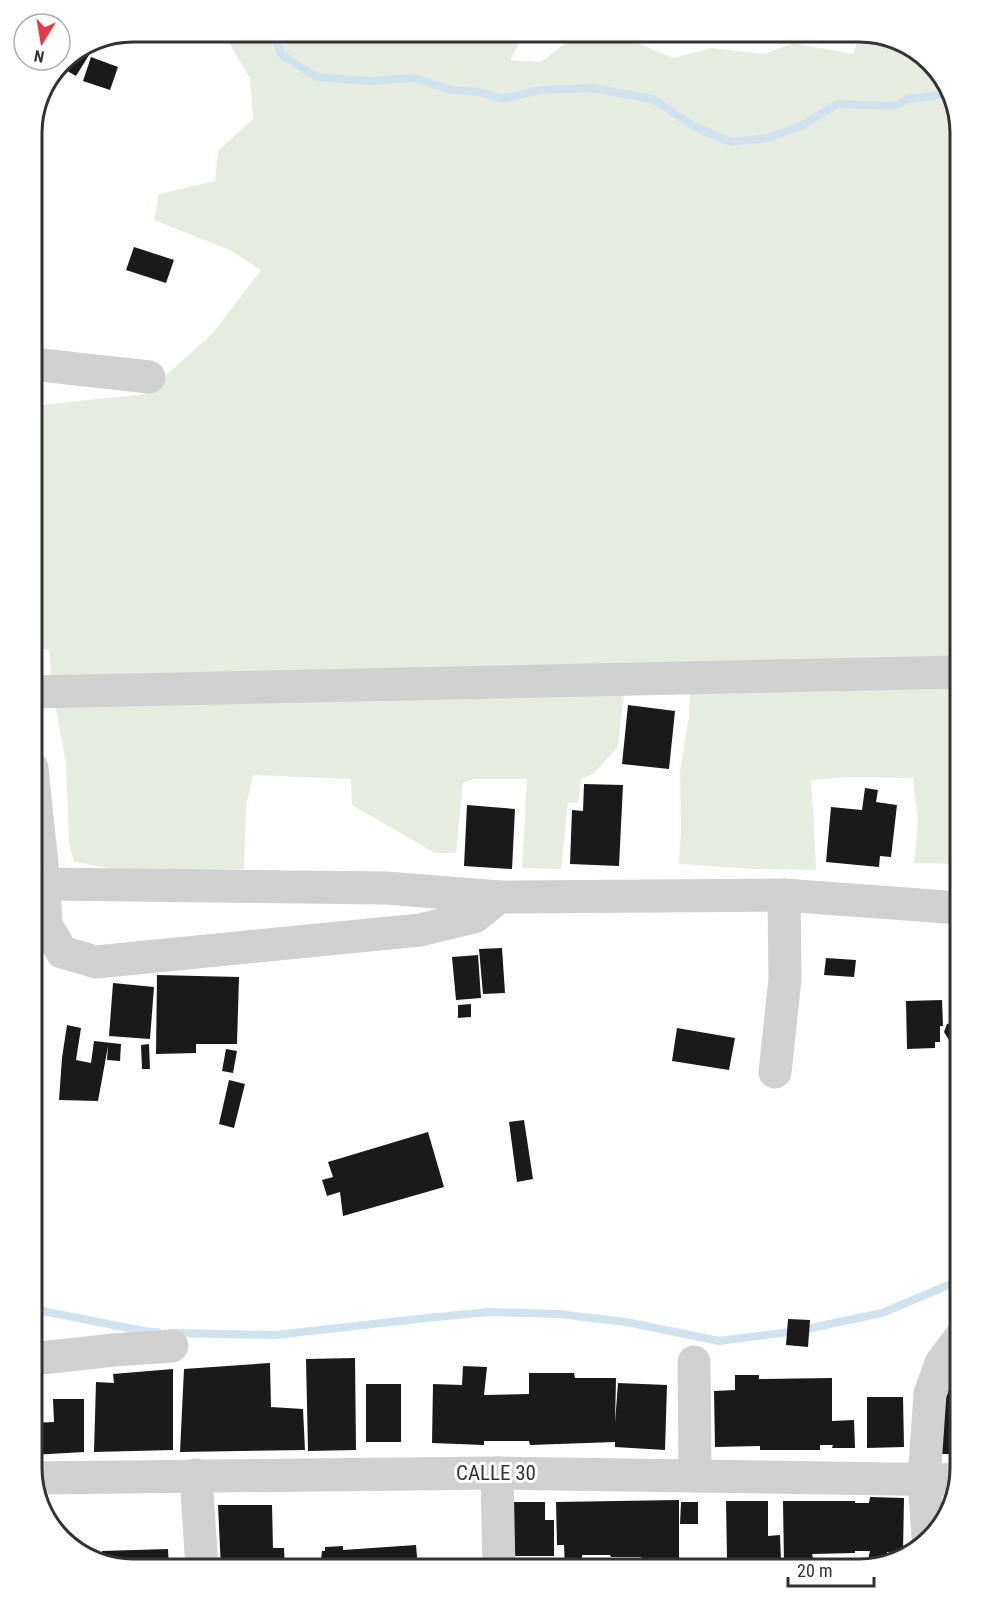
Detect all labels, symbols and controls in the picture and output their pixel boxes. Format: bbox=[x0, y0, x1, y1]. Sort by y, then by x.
north arrow bbox=[12, 12, 72, 72]
text: N bbox=[33, 46, 46, 66]
street label: CALLE 30 bbox=[456, 1461, 536, 1485]
scale bar bbox=[788, 1550, 874, 1588]
text: 20 m bbox=[797, 1560, 832, 1581]

